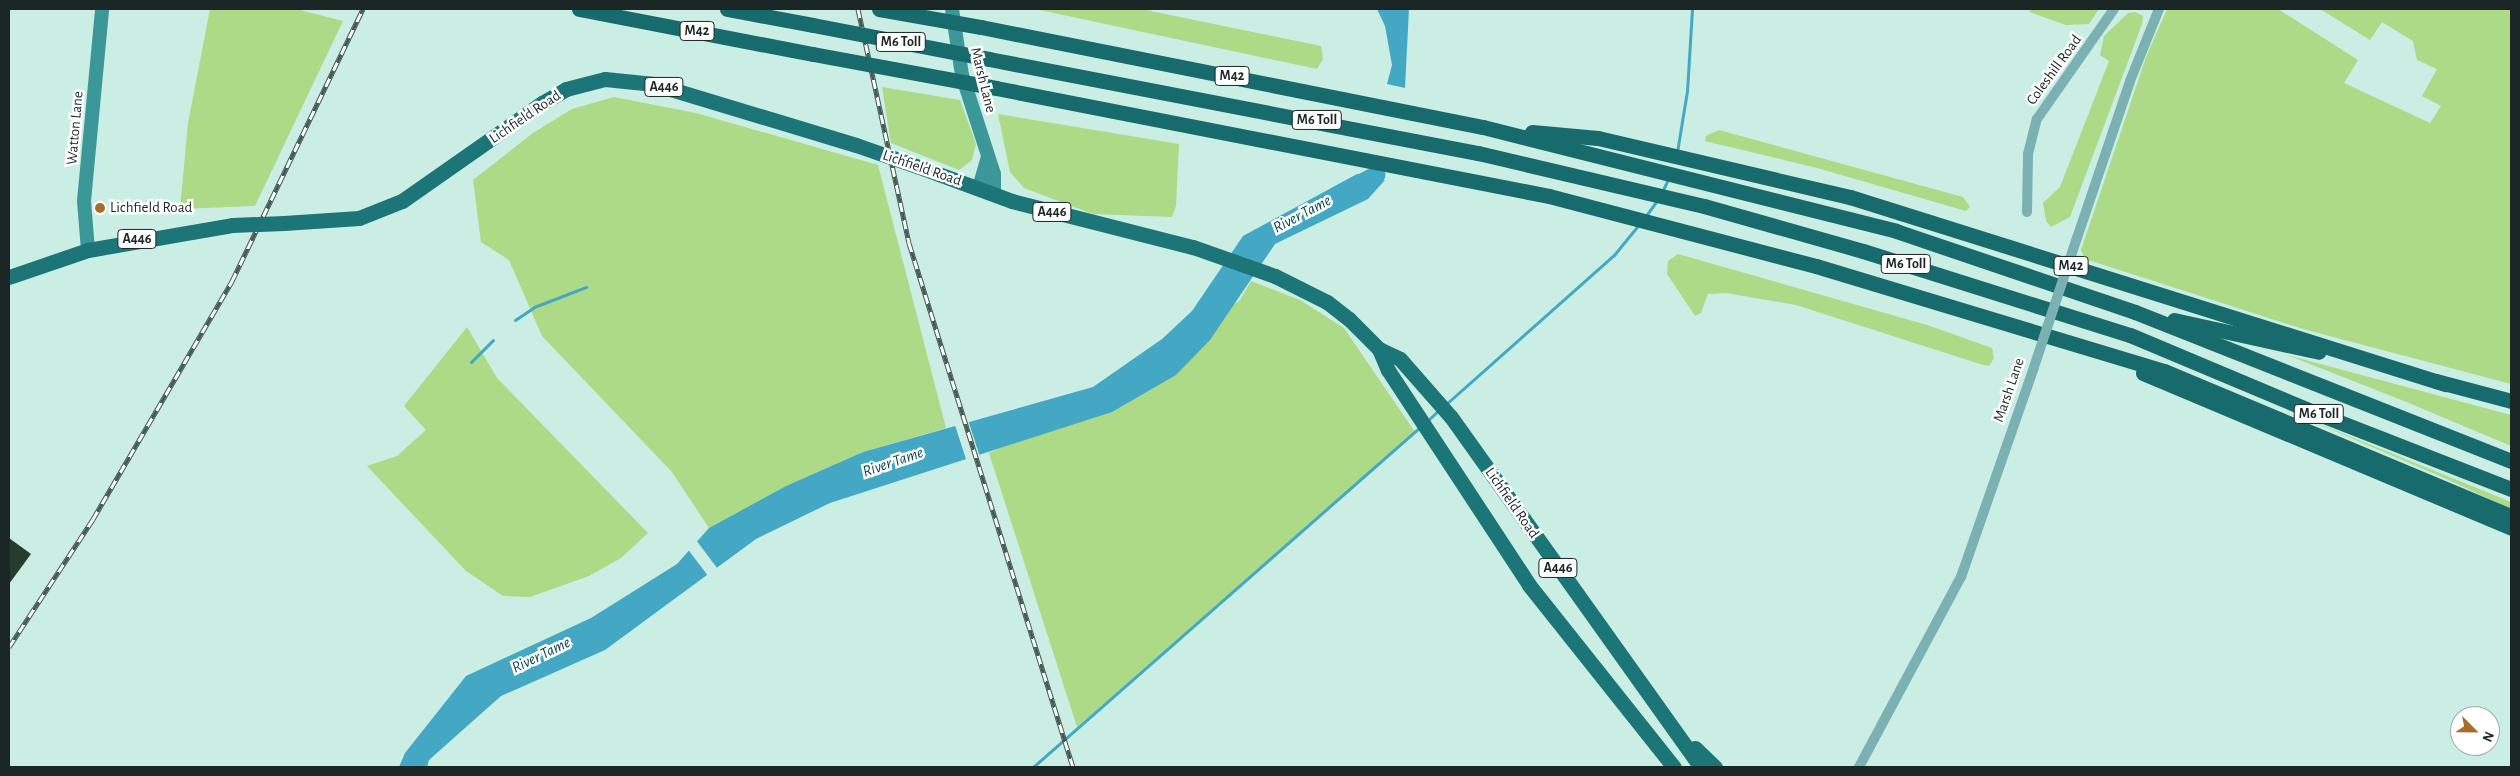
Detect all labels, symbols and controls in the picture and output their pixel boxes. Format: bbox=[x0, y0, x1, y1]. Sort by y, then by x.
road number: M42 bbox=[680, 20, 714, 42]
road number: M6 Toll bbox=[875, 31, 927, 54]
street label: Coleshill Road bbox=[2023, 31, 2085, 109]
street label: Marsh Lane bbox=[966, 45, 1000, 115]
road number: M42 bbox=[1214, 64, 1250, 88]
road number: A446 bbox=[644, 75, 684, 98]
street label: Lichfield Road bbox=[486, 87, 564, 147]
street label: Watton Lane bbox=[63, 90, 87, 166]
road number: M6 Toll bbox=[1291, 108, 1343, 132]
street label: Lichfield Road bbox=[880, 146, 964, 190]
water label: River Tame bbox=[1270, 191, 1334, 237]
place label: Lichfield Road bbox=[110, 199, 192, 217]
road number: A446 bbox=[1032, 200, 1072, 223]
marker: Lichfield Road bbox=[94, 202, 106, 214]
road number: A446 bbox=[117, 228, 157, 250]
road number: M6 Toll bbox=[1880, 252, 1932, 276]
road number: M42 bbox=[2054, 255, 2088, 278]
street label: Marsh Lane bbox=[1990, 355, 2028, 425]
road number: M6 Toll bbox=[2293, 402, 2345, 426]
water label: River Tame bbox=[860, 443, 926, 481]
street label: Lichfield Road bbox=[1481, 464, 1543, 542]
road number: A446 bbox=[1538, 556, 1578, 580]
water label: River Tame bbox=[509, 633, 573, 677]
north arrow bbox=[2450, 706, 2500, 756]
text: N bbox=[2480, 729, 2496, 744]

